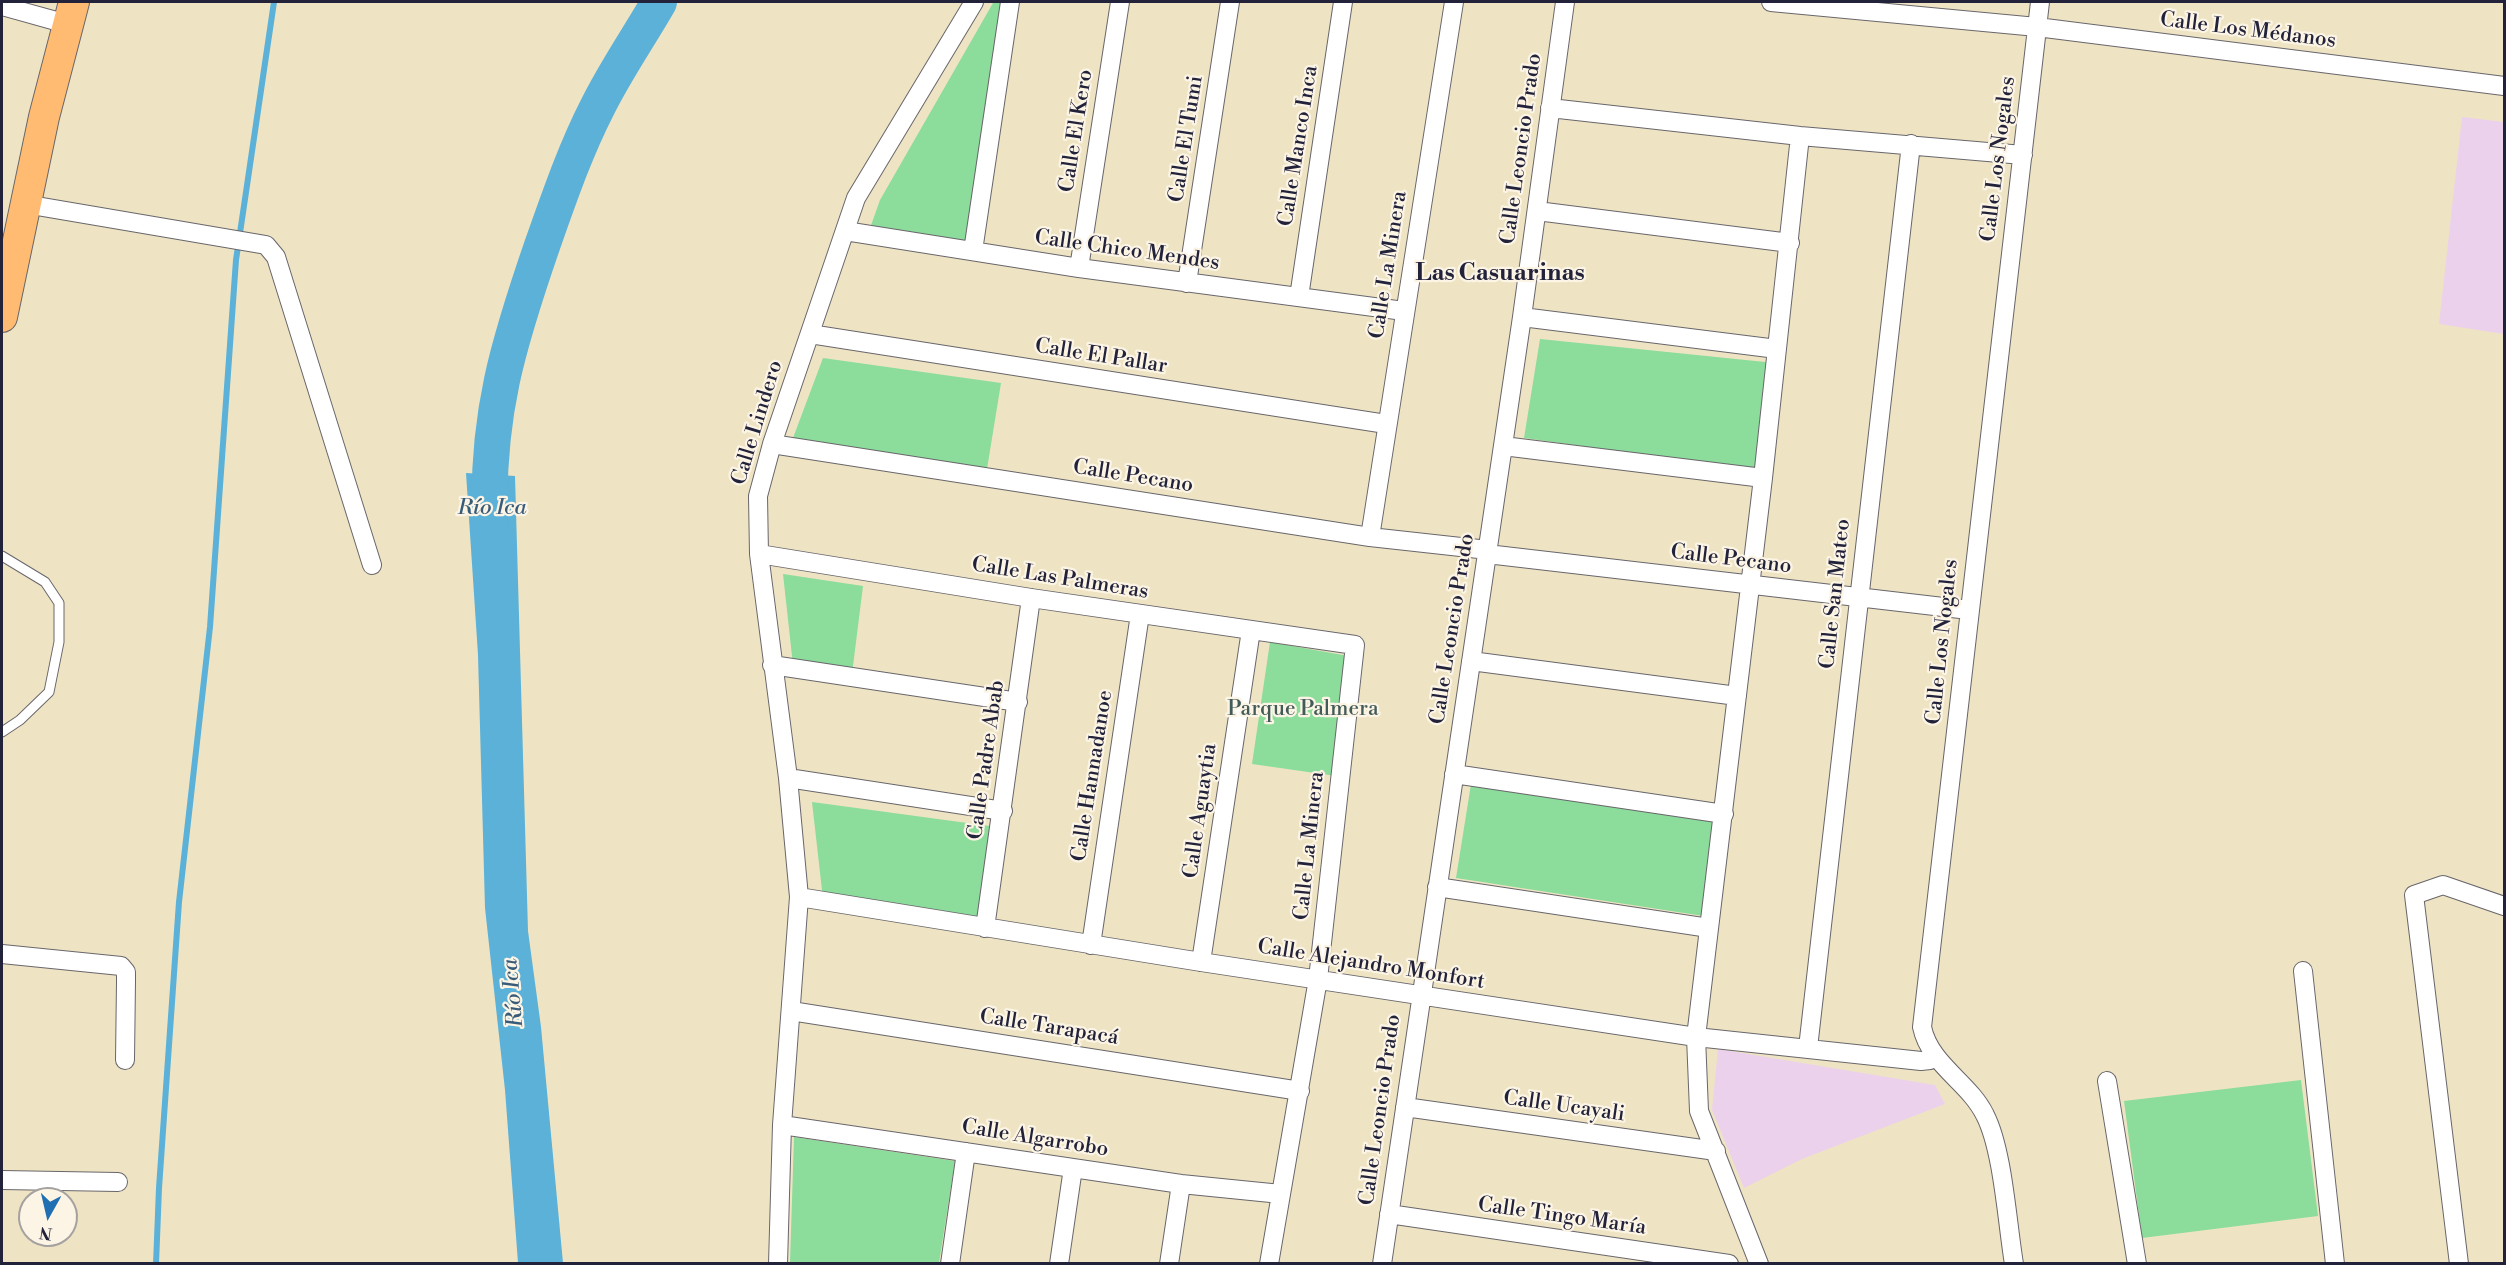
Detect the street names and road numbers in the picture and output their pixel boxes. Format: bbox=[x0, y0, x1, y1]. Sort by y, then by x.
street label: Calle Los Médanos bbox=[2159, 8, 2337, 54]
street label: Calle Leoncio Prado bbox=[1496, 52, 1548, 246]
street label: Calle Manco Inca bbox=[1274, 64, 1324, 228]
street label: Calle El Kero bbox=[1055, 68, 1099, 194]
street label: Calle El Tumi bbox=[1165, 74, 1209, 204]
street label: Calle Los Nogales bbox=[1976, 75, 2022, 243]
street label: Calle La Minera bbox=[1365, 189, 1413, 341]
street label: Calle Chico Mendes bbox=[1033, 226, 1221, 276]
street label: Calle El Pallar bbox=[1033, 334, 1169, 380]
street label: Calle Lindero bbox=[727, 358, 789, 488]
street label: Calle Pecano bbox=[1071, 455, 1195, 499]
street label: Calle San Mateo bbox=[1816, 518, 1856, 670]
street label: Calle Leoncio Prado bbox=[1425, 532, 1481, 726]
street label: Calle Pecano bbox=[1669, 540, 1793, 580]
street label: Calle Las Palmeras bbox=[970, 553, 1150, 605]
street label: Calle Los Nogales bbox=[1922, 558, 1964, 726]
street label: Calle Padre Abab bbox=[963, 679, 1011, 841]
street label: Calle Hannadanoe bbox=[1067, 689, 1119, 863]
street label: Calle Aguaytia bbox=[1179, 742, 1223, 880]
street label: Calle La Minera bbox=[1290, 770, 1330, 922]
street label: Calle Alejandro Monfort bbox=[1256, 935, 1486, 995]
street label: Calle Tarapacá bbox=[978, 1005, 1120, 1051]
street label: Calle Leoncio Prado bbox=[1355, 1013, 1407, 1207]
street label: Calle Ucayali bbox=[1502, 1086, 1626, 1128]
street label: Calle Algarrobo bbox=[960, 1115, 1110, 1163]
street label: Calle Tingo María bbox=[1476, 1193, 1648, 1241]

